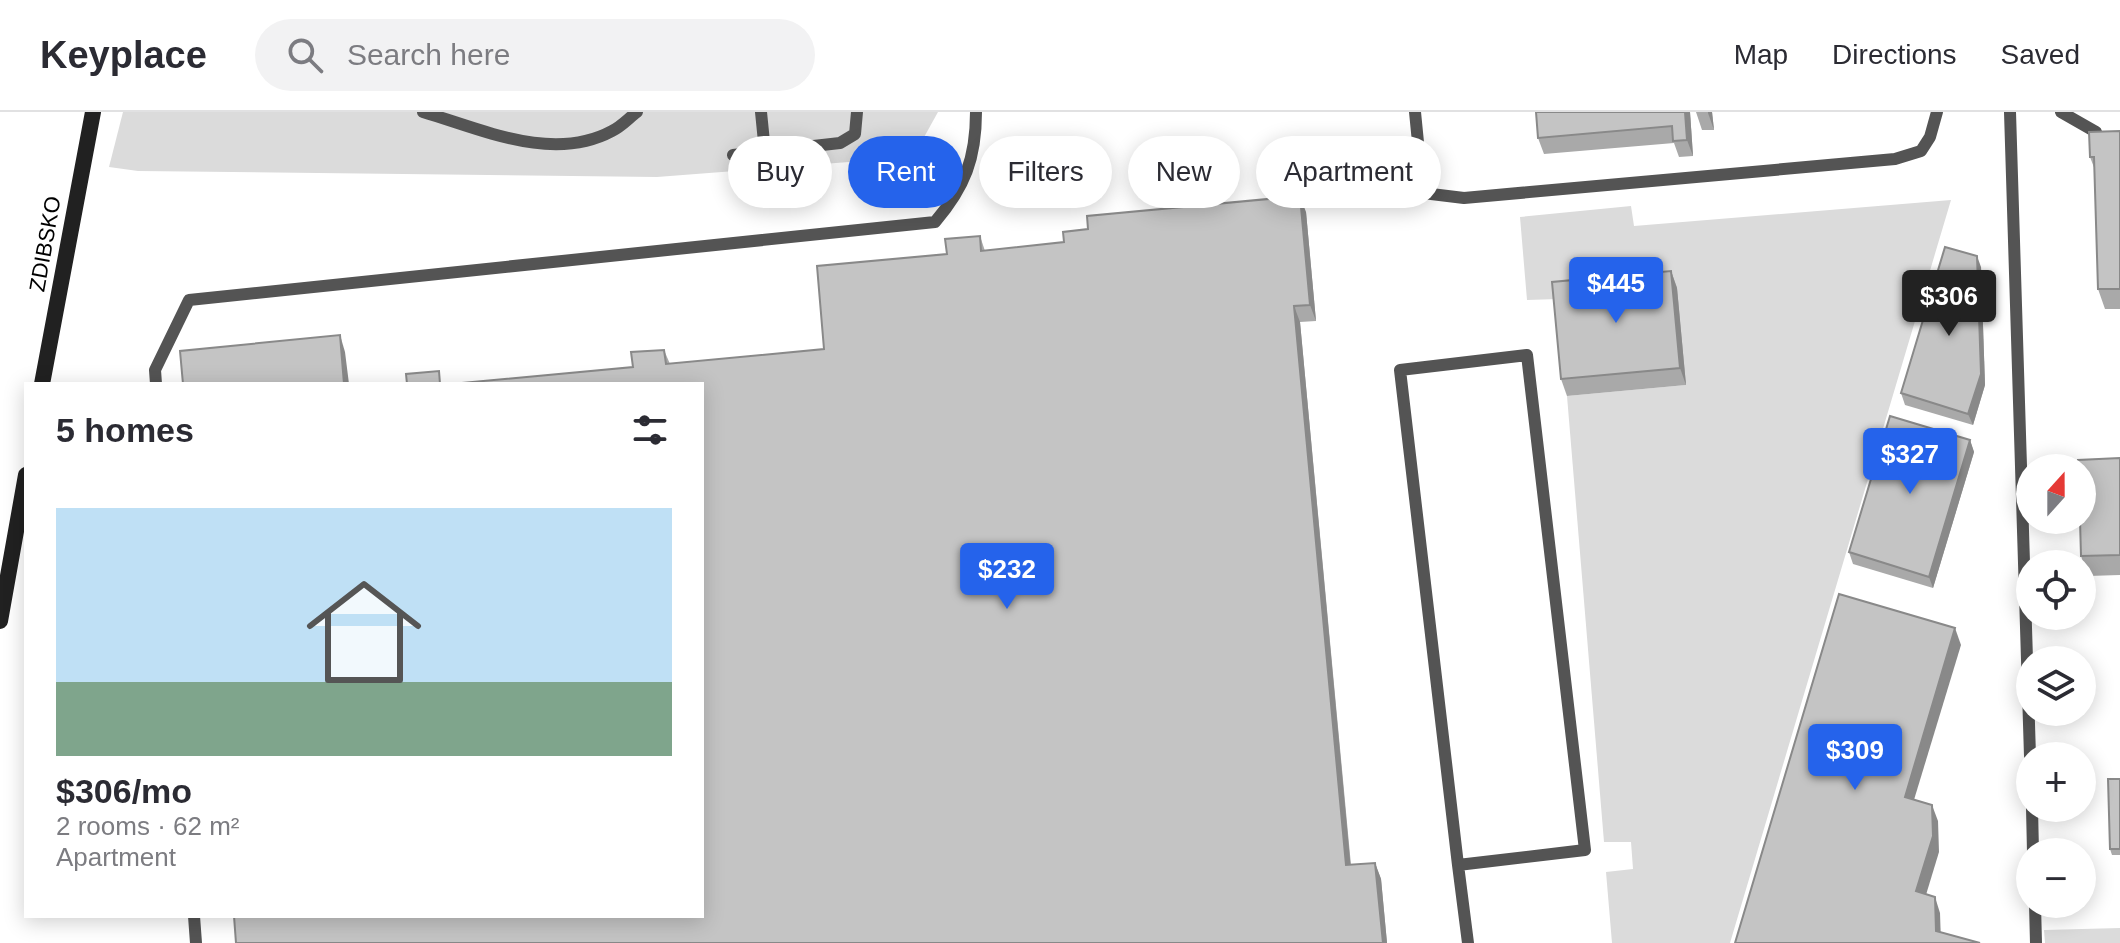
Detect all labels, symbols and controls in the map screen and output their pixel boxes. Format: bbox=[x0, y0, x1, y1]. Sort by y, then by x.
search box bbox=[255, 19, 815, 91]
icon: search bbox=[283, 33, 327, 77]
text: Keyplace bbox=[40, 34, 207, 76]
text: Search here bbox=[347, 38, 510, 71]
text: Map bbox=[1734, 39, 1788, 70]
text: Directions bbox=[1832, 39, 1957, 70]
text: Saved bbox=[2001, 39, 2080, 70]
chip: Buy bbox=[728, 136, 832, 208]
chip: Rent bbox=[848, 136, 963, 208]
chip: Filters bbox=[979, 136, 1112, 208]
chip: New bbox=[1128, 136, 1240, 208]
chip: Apartment bbox=[1256, 136, 1441, 208]
street label: ZDIBSKO bbox=[24, 194, 66, 294]
pin: $445 bbox=[1569, 257, 1663, 325]
text: $445 bbox=[1587, 268, 1645, 298]
pin: $306 bbox=[1902, 270, 1996, 338]
text: $306 bbox=[1920, 281, 1978, 311]
icon: filters bbox=[628, 408, 672, 452]
text: 5 homes bbox=[56, 411, 194, 449]
pin: $327 bbox=[1863, 428, 1957, 496]
text: $327 bbox=[1881, 439, 1939, 469]
north arrow bbox=[2016, 454, 2096, 534]
map controls bbox=[2016, 454, 2096, 918]
pin: $232 bbox=[960, 543, 1054, 611]
button: locate bbox=[2016, 550, 2096, 630]
text: $232 bbox=[978, 554, 1036, 584]
icon: home bbox=[292, 560, 436, 704]
button: layers bbox=[2016, 646, 2096, 726]
pin: $309 bbox=[1808, 724, 1902, 792]
text: $309 bbox=[1826, 735, 1884, 765]
button: + bbox=[2016, 742, 2096, 822]
text: $306/mo bbox=[56, 772, 192, 810]
text: 2 rooms · 62 m² bbox=[56, 811, 240, 841]
button: − bbox=[2016, 838, 2096, 918]
text: Apartment bbox=[56, 842, 176, 872]

